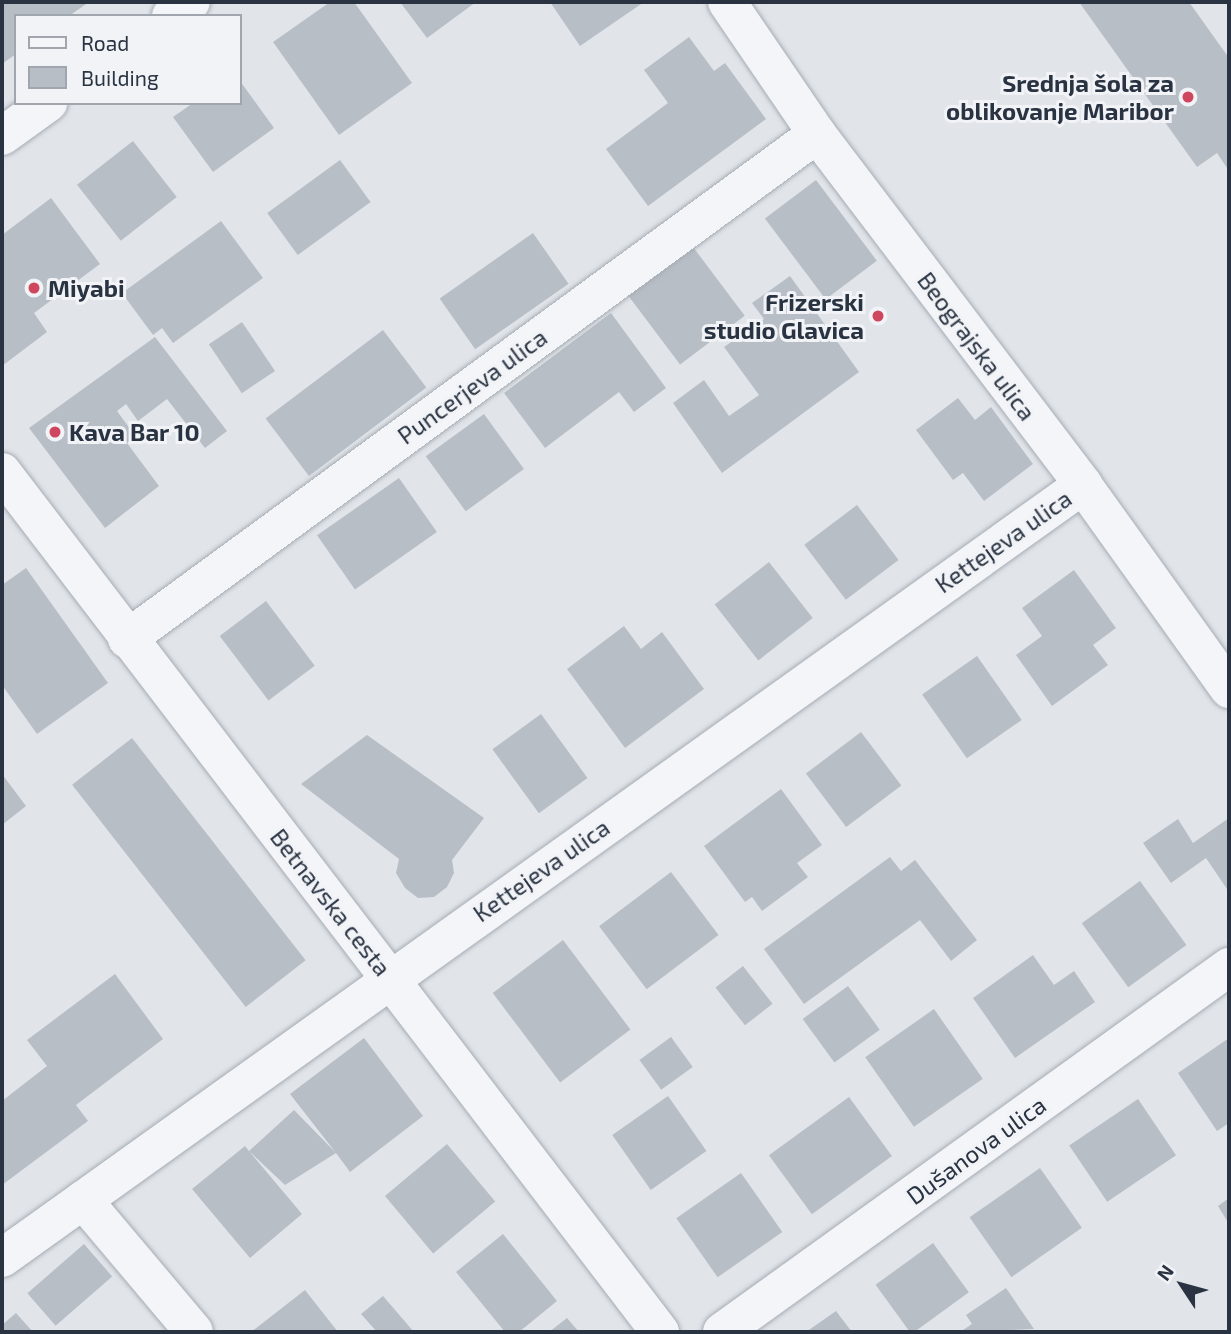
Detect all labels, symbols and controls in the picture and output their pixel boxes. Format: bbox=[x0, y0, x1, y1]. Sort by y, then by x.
legend bbox=[14, 14, 242, 105]
text: Road bbox=[81, 30, 129, 55]
text: Building bbox=[81, 65, 159, 90]
place label: Srednja šola za oblikovanje Maribor bbox=[946, 69, 1174, 125]
marker: Srednja šola za oblikovanje Maribor bbox=[1180, 89, 1196, 105]
street label: Beograjska ulica bbox=[912, 266, 1042, 426]
place label: Miyabi bbox=[48, 274, 125, 302]
marker: Miyabi bbox=[26, 280, 42, 296]
place label: Frizerski studio Glavica bbox=[704, 288, 864, 344]
marker: Frizerski studio Glavica bbox=[870, 308, 886, 324]
street label: Puncerjeva ulica bbox=[392, 322, 552, 450]
place label: Kava Bar 10 bbox=[69, 418, 200, 446]
marker: Kava Bar 10 bbox=[47, 424, 63, 440]
street label: Kettejeva ulica bbox=[929, 483, 1077, 599]
street label: Kettejeva ulica bbox=[467, 812, 615, 928]
street label: Betnavska cesta bbox=[265, 823, 397, 981]
street label: Dušanova ulica bbox=[901, 1090, 1051, 1210]
north arrow bbox=[1147, 1250, 1217, 1320]
text: N bbox=[1151, 1260, 1178, 1285]

